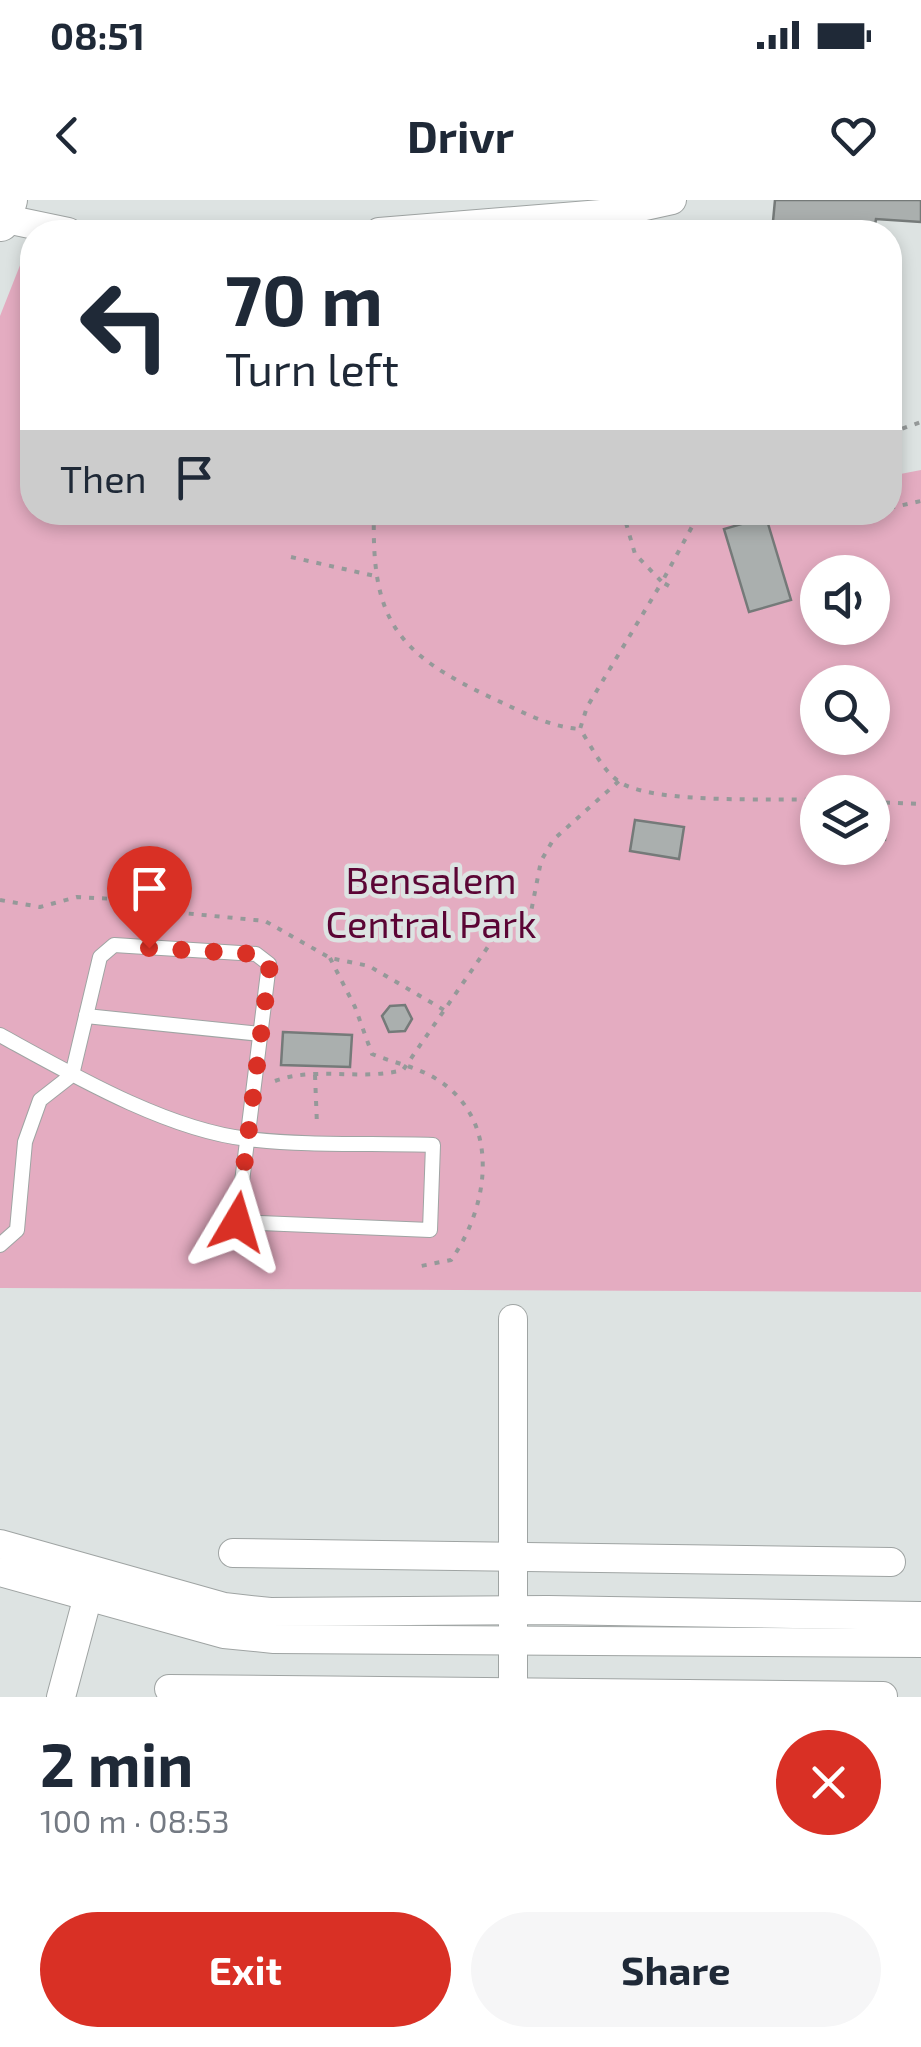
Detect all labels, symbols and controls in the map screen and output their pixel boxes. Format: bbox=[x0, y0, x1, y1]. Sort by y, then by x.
text: 08:51 bbox=[50, 12, 145, 58]
icon: back bbox=[40, 108, 95, 163]
text: Drivr bbox=[407, 108, 514, 162]
icon: heart bbox=[826, 108, 881, 163]
text: 70 m bbox=[225, 256, 383, 340]
icon: left bbox=[60, 260, 190, 390]
text: Turn left bbox=[225, 341, 399, 395]
icon: arrive bbox=[167, 450, 222, 505]
text: Then bbox=[60, 455, 147, 501]
map controls bbox=[800, 555, 890, 865]
button: sound bbox=[800, 555, 890, 645]
button: search bbox=[800, 665, 890, 755]
button: layers bbox=[800, 775, 890, 865]
pin bbox=[107, 846, 192, 949]
park label: Bensalem Central Park bbox=[325, 856, 537, 946]
icon: arrive bbox=[122, 861, 177, 916]
position arrow bbox=[185, 1170, 289, 1274]
text: 2 min bbox=[40, 1727, 193, 1799]
button: close bbox=[776, 1730, 881, 1835]
text: 100 m · 08:53 bbox=[40, 1801, 230, 1839]
button: Exit bbox=[40, 1912, 451, 2027]
button: Share bbox=[471, 1912, 881, 2027]

